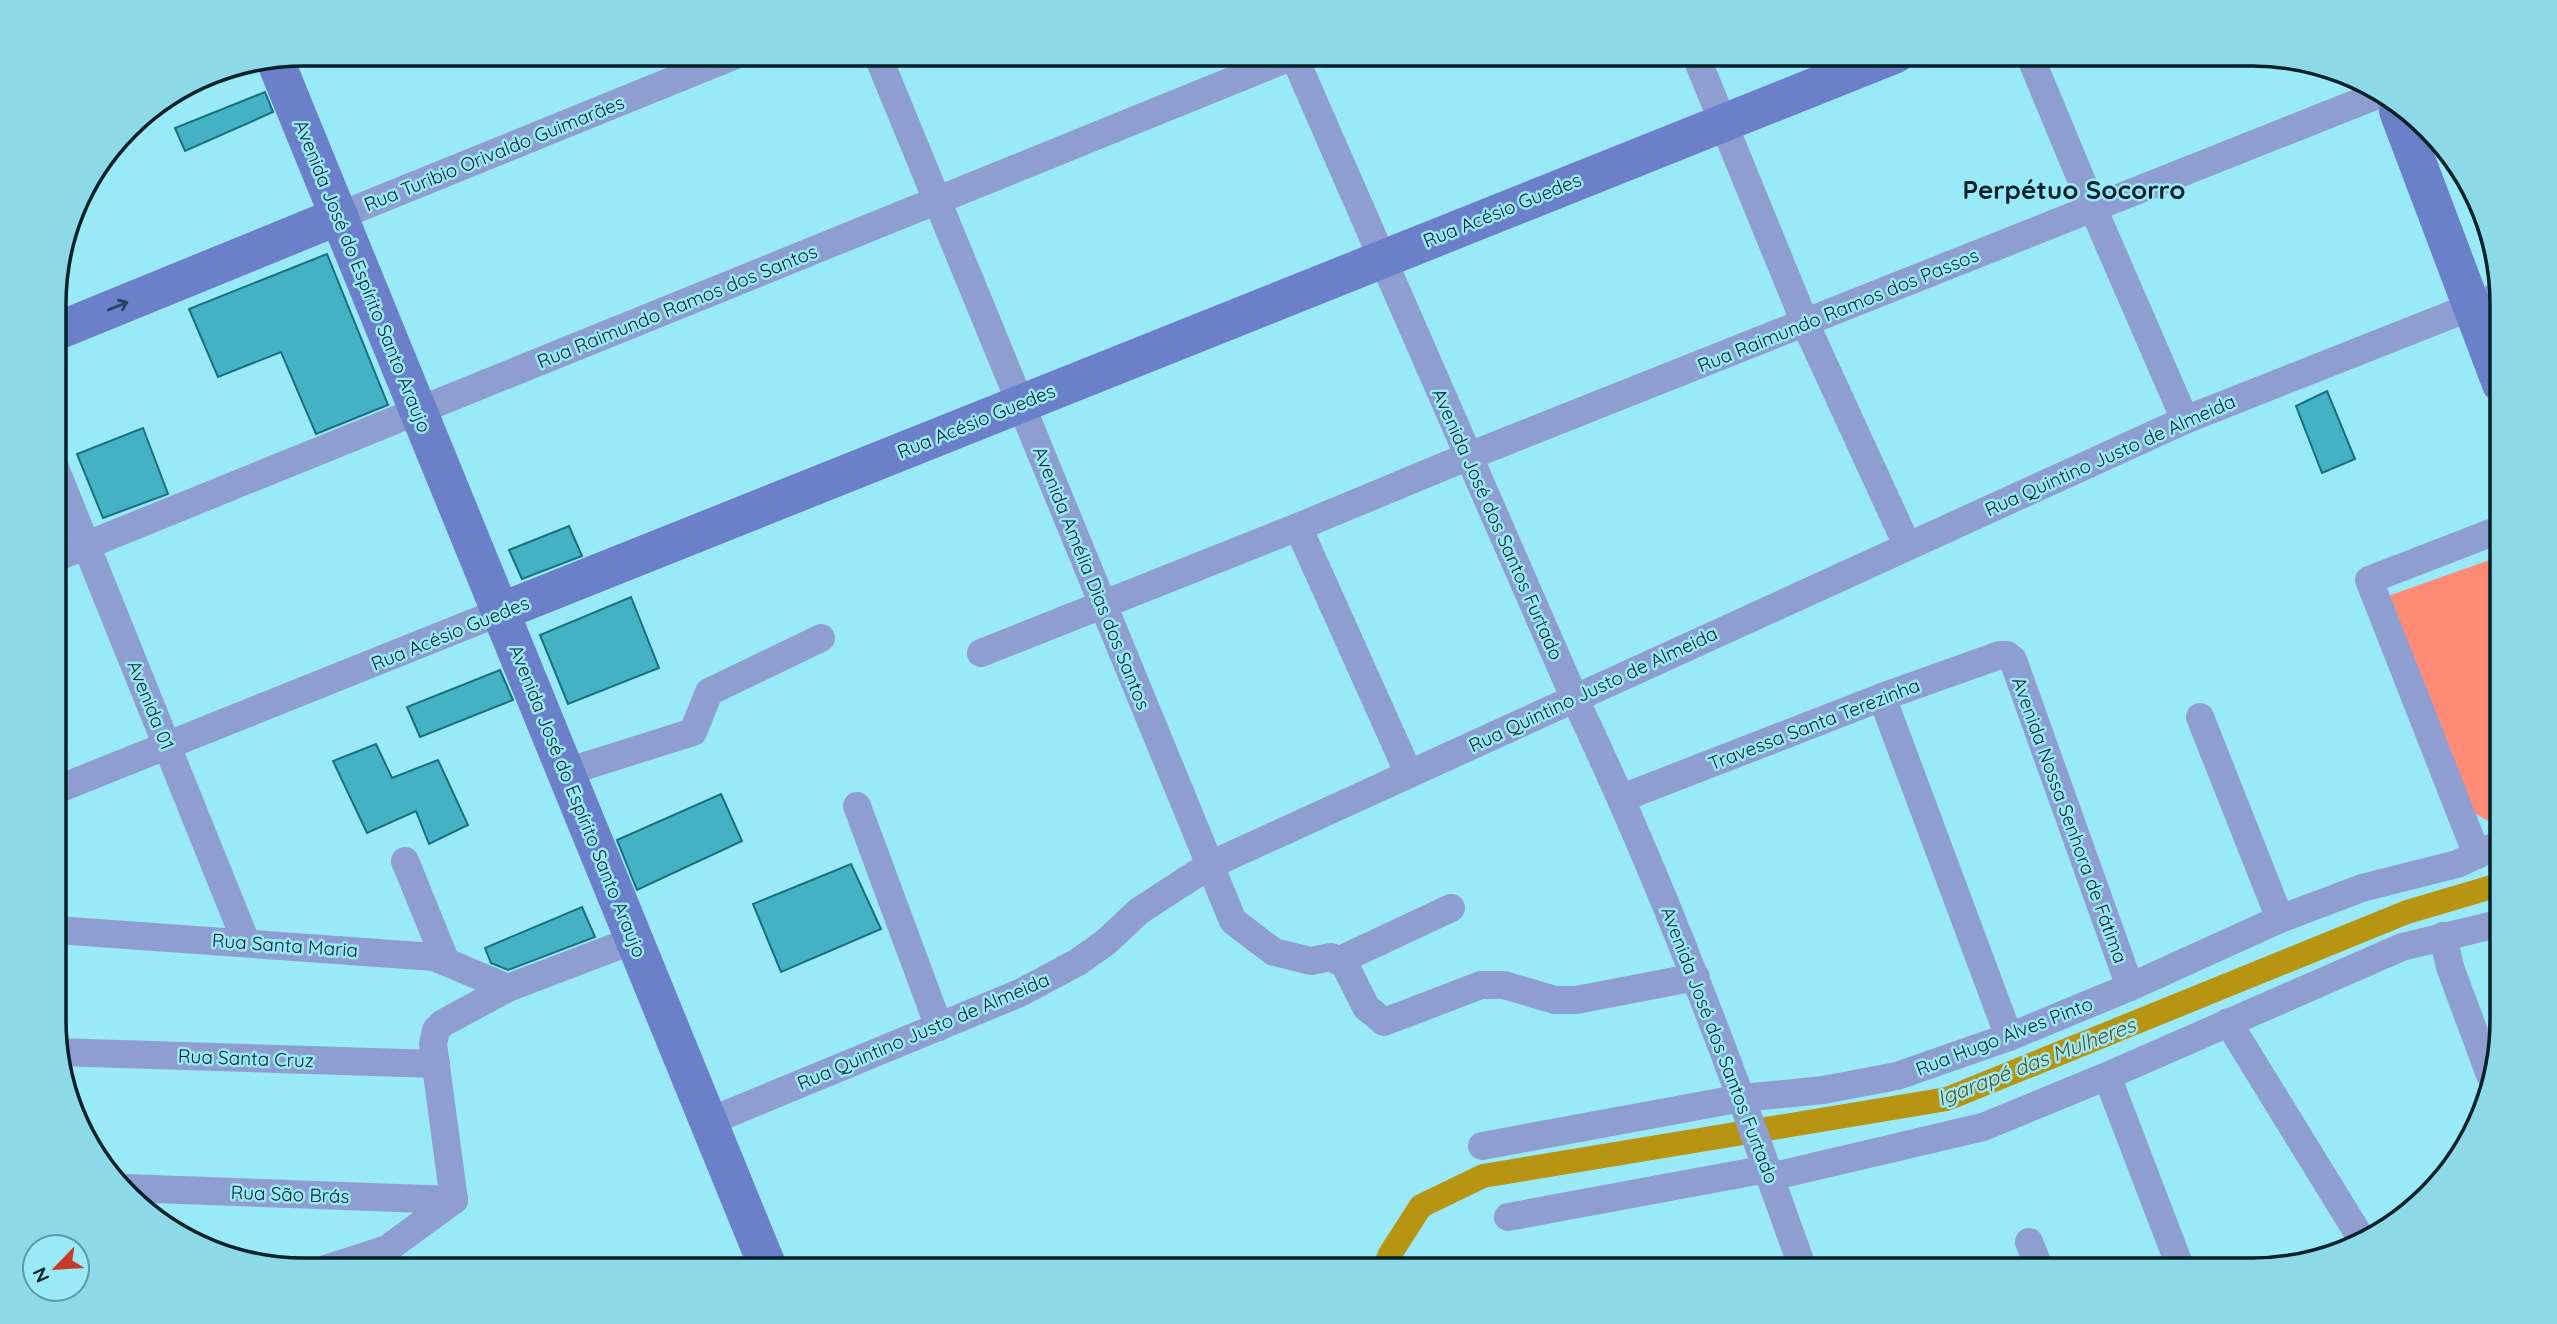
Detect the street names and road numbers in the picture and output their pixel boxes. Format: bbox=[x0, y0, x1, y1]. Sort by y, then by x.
street label: Rua Turibio Orivaldo Guimarães bbox=[360, 90, 628, 216]
street label: Avenida José do Espírito Santo Araujo bbox=[289, 116, 437, 436]
street label: Rua Acésio Guedes bbox=[1419, 167, 1585, 253]
street label: Rua Raimundo Ramos dos Santos bbox=[533, 239, 821, 373]
street label: Rua Raimundo Ramos dos Passos bbox=[1694, 242, 1982, 378]
street label: Rua Acésio Guedes bbox=[893, 378, 1059, 464]
street label: Avenida José dos Santos Furtado bbox=[1427, 385, 1569, 663]
street label: Rua Quintino Justo de Almeida bbox=[1981, 389, 2239, 521]
street label: Avenida Amélia Dias dos Santos bbox=[1028, 443, 1156, 713]
street label: Rua Acésio Guedes bbox=[367, 590, 533, 676]
street label: Rua Quintino Justo de Almeida bbox=[1465, 621, 1721, 757]
street label: Avenida José do Espírito Santo Araujo bbox=[504, 641, 652, 961]
street label: Avenida 01 bbox=[122, 657, 180, 753]
street label: Travessa Santa Terezinha bbox=[1705, 673, 1923, 775]
street label: Avenida Nossa Senhora de Fátima bbox=[2007, 674, 2133, 966]
street label: Avenida José dos Santos Furtado bbox=[1656, 903, 1784, 1187]
street label: Rua Santa Maria bbox=[211, 928, 359, 962]
street label: Rua Quintino Justo de Almeida bbox=[793, 967, 1053, 1095]
street label: Rua Hugo Alves Pinto bbox=[1912, 991, 2096, 1081]
street label: Rua Santa Cruz bbox=[178, 1044, 314, 1072]
street label: Rua São Brás bbox=[230, 1180, 350, 1208]

